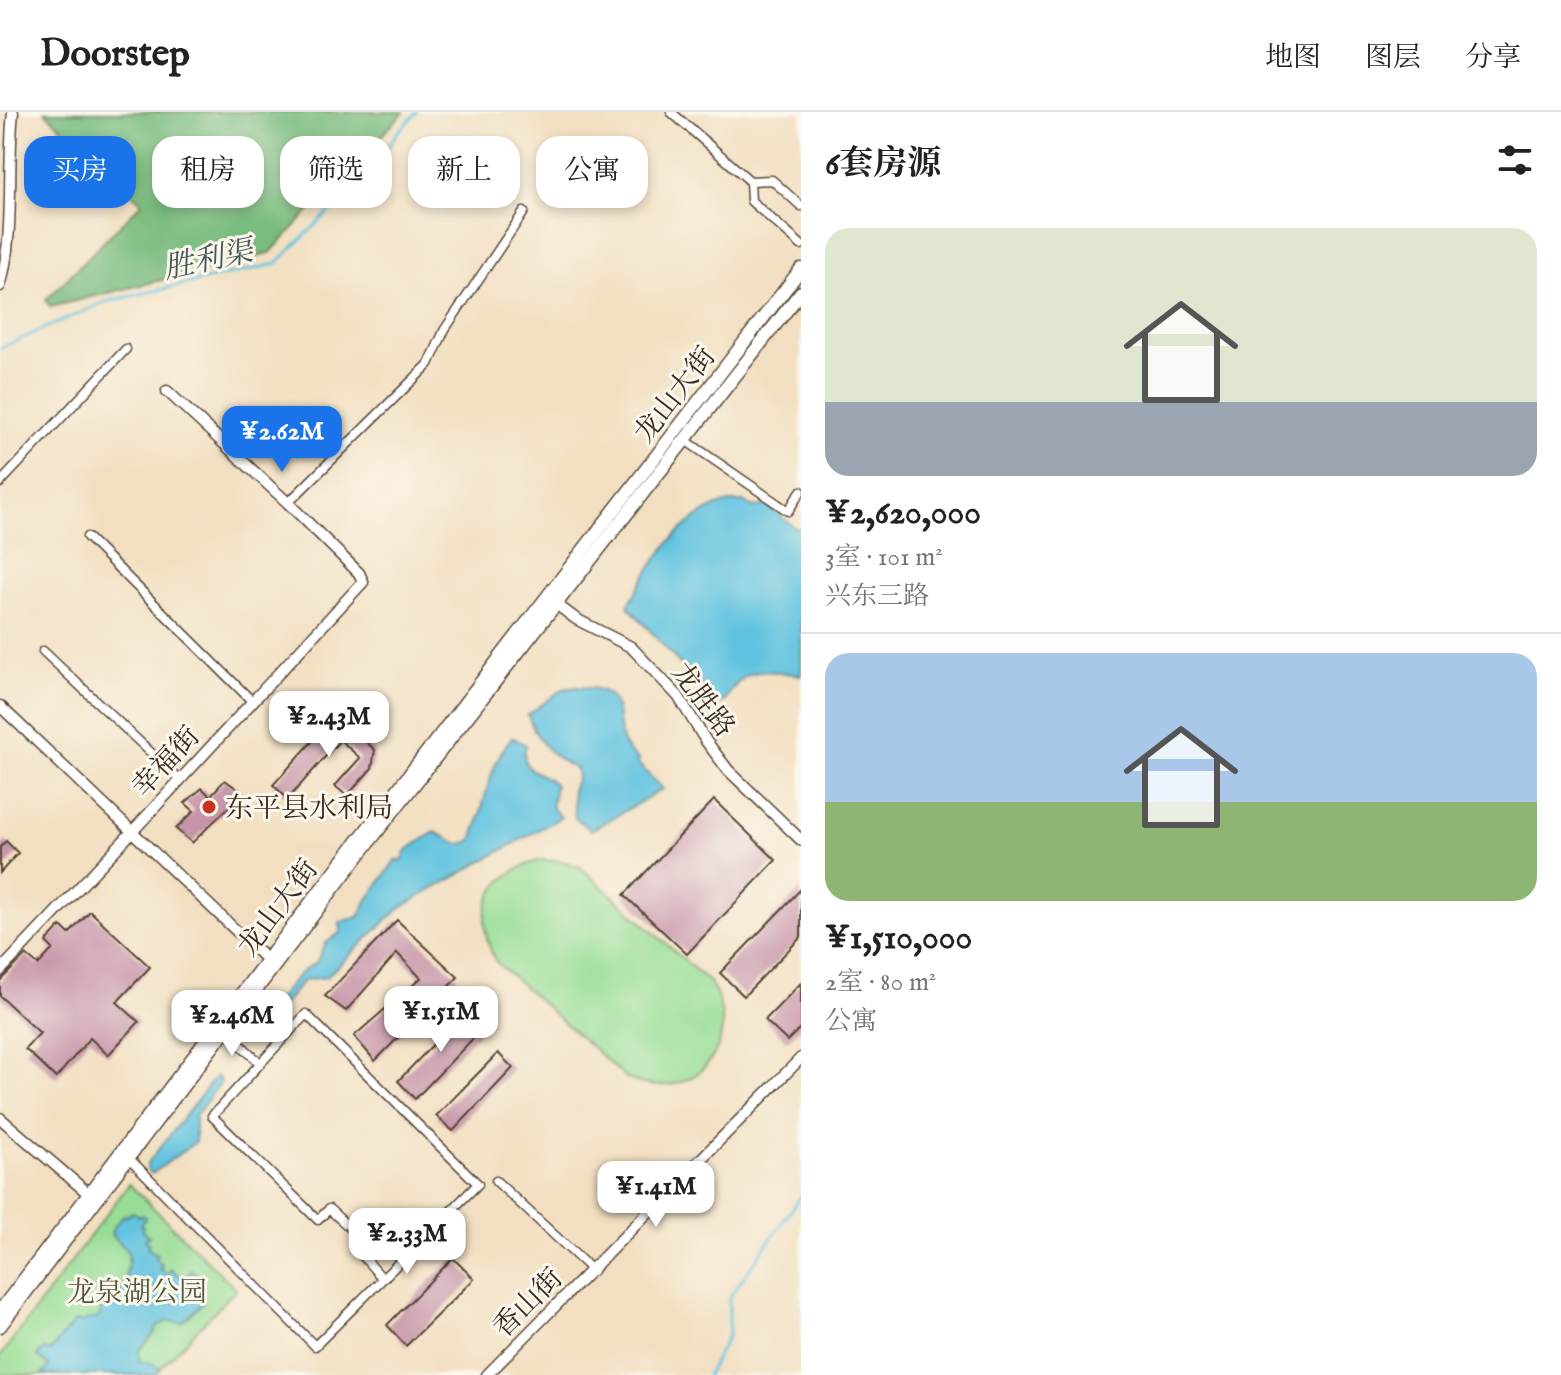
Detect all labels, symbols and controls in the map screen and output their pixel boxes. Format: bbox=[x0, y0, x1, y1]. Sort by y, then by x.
text: Doorstep bbox=[40, 31, 190, 79]
text: 地图 bbox=[1265, 41, 1321, 76]
text: 图层 bbox=[1365, 41, 1421, 76]
text: 分享 bbox=[1465, 41, 1521, 76]
chip: 买房 bbox=[24, 136, 136, 208]
chip: 租房 bbox=[152, 136, 264, 208]
chip: 筛选 bbox=[280, 136, 392, 208]
chip: 新上 bbox=[408, 136, 520, 208]
chip: 公寓 bbox=[536, 136, 648, 208]
icon: filters bbox=[1493, 138, 1537, 182]
text: 6套房源 bbox=[825, 143, 941, 186]
water label: 胜利渠 bbox=[160, 232, 260, 289]
icon: home bbox=[1109, 280, 1253, 424]
street label: 龙山大街 bbox=[628, 341, 724, 450]
pin: ¥2.62M bbox=[217, 406, 347, 474]
text: ¥2.62M bbox=[240, 415, 324, 448]
text: ¥2,620,000 bbox=[825, 492, 981, 535]
text: 3室 · 101 m² bbox=[825, 541, 943, 574]
text: 兴东三路 bbox=[825, 580, 929, 613]
street label: 龙胜路 bbox=[663, 656, 741, 745]
pin: ¥2.43M bbox=[264, 691, 394, 759]
text: ¥2.43M bbox=[287, 700, 371, 733]
icon: home bbox=[1109, 705, 1253, 849]
street label: 幸福街 bbox=[125, 720, 208, 805]
place label: 东平县水利局 bbox=[225, 792, 393, 827]
marker: 东平县水利局 bbox=[200, 798, 218, 816]
street label: 龙山大街 bbox=[231, 853, 327, 964]
text: ¥1,510,000 bbox=[825, 917, 972, 960]
text: 2室 · 80 m² bbox=[825, 966, 936, 999]
pin: ¥1.51M bbox=[376, 986, 506, 1054]
pin: ¥2.46M bbox=[167, 990, 297, 1058]
text: ¥1.51M bbox=[402, 995, 480, 1028]
text: ¥2.46M bbox=[189, 999, 275, 1032]
text: 公寓 bbox=[825, 1005, 877, 1038]
pin: ¥1.41M bbox=[591, 1161, 721, 1229]
text: ¥1.41M bbox=[615, 1170, 697, 1203]
pin: ¥2.33M bbox=[342, 1208, 472, 1276]
text: ¥2.33M bbox=[367, 1217, 447, 1250]
street label: 香山街 bbox=[487, 1262, 571, 1346]
park label: 龙泉湖公园 bbox=[67, 1276, 207, 1311]

